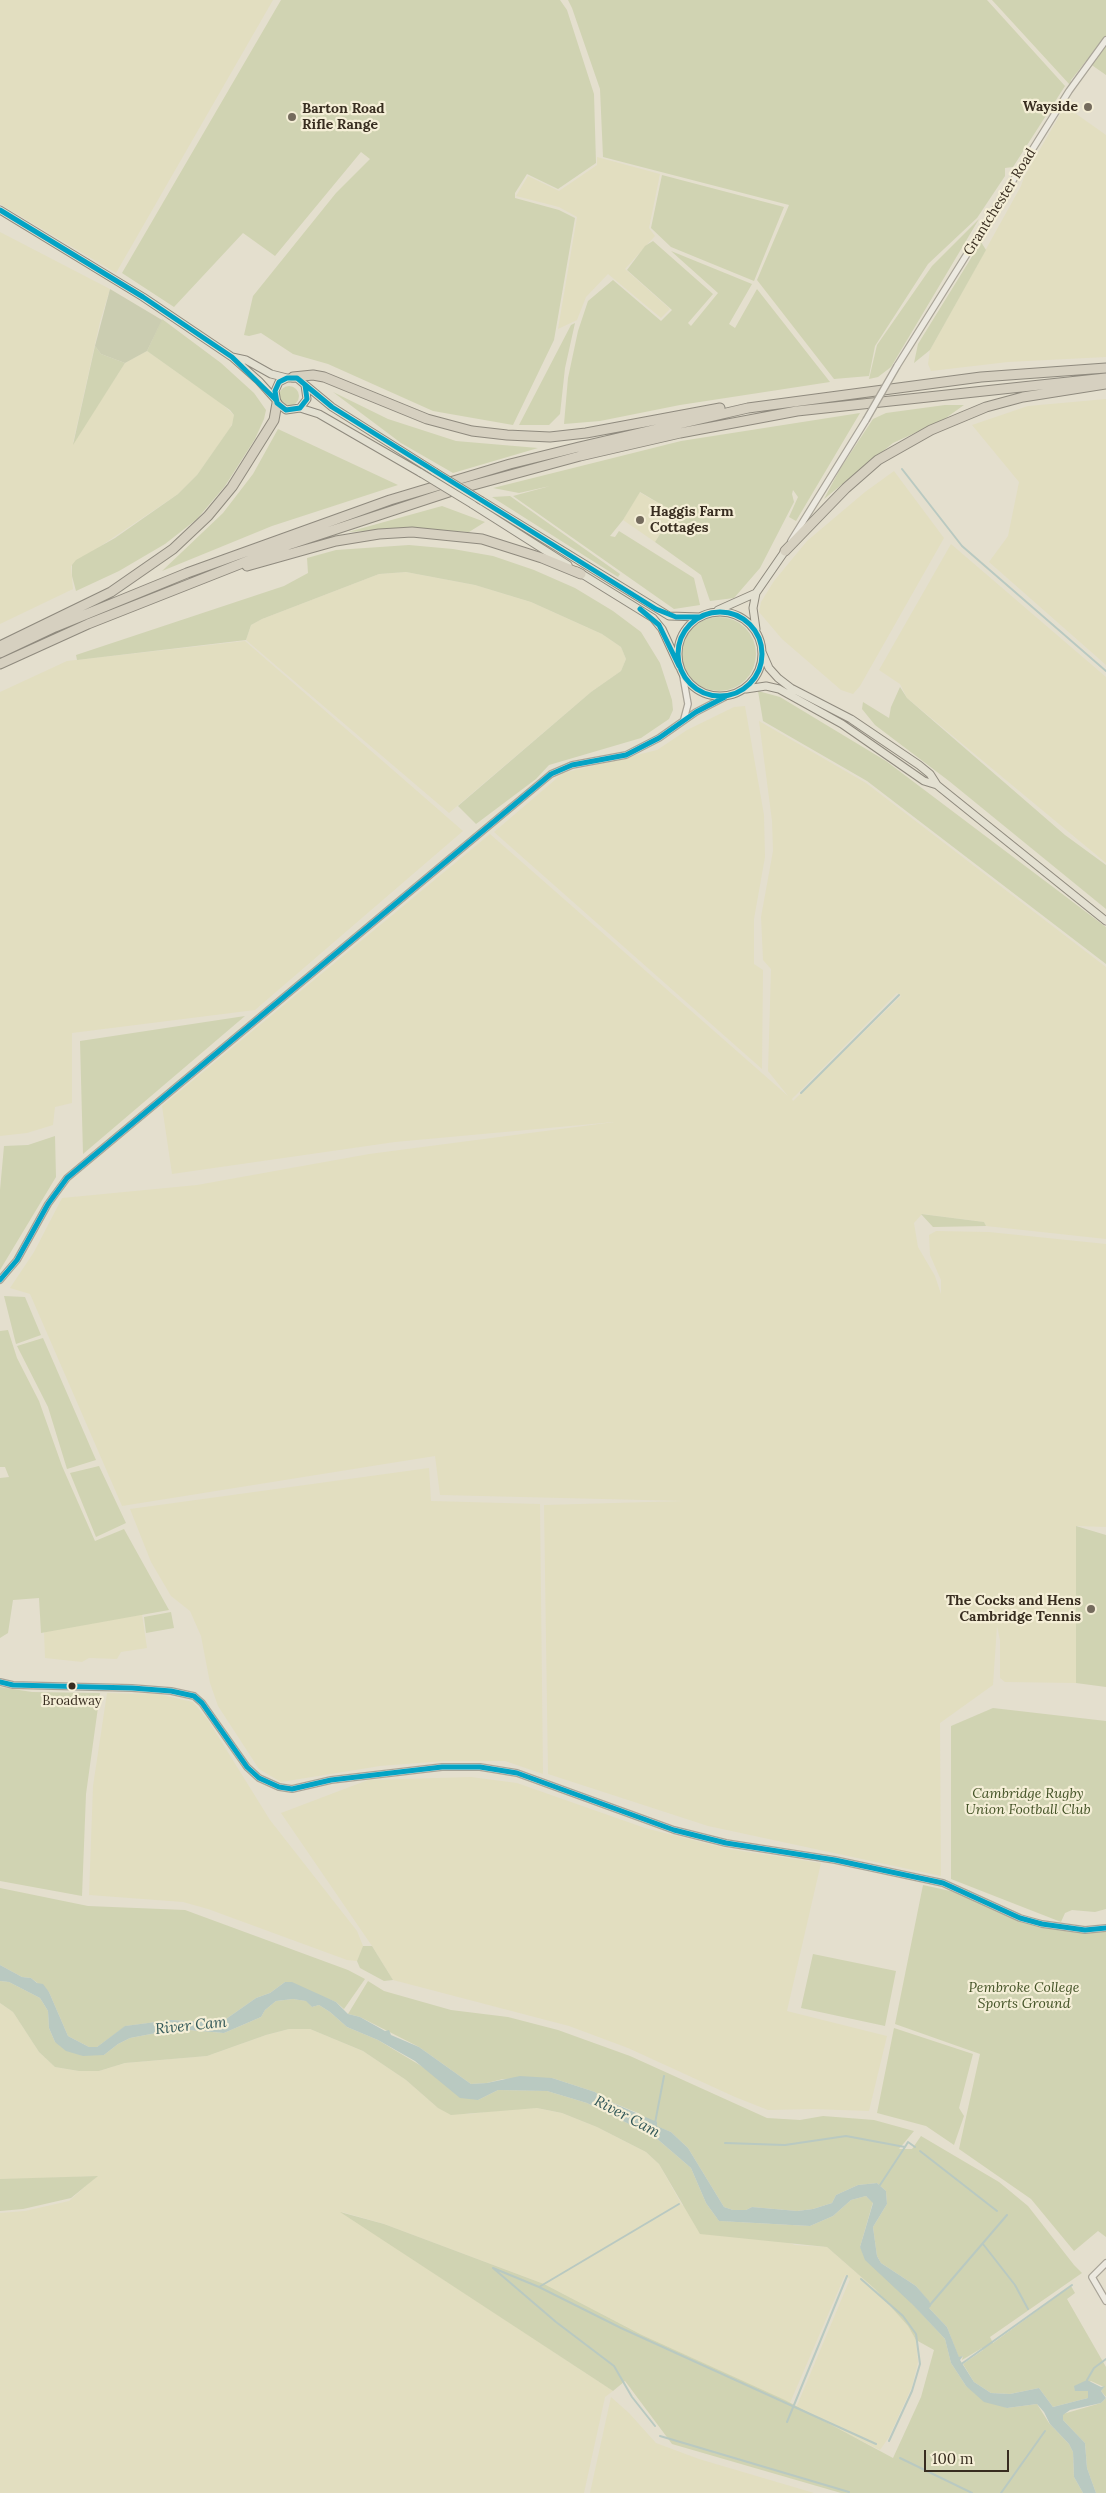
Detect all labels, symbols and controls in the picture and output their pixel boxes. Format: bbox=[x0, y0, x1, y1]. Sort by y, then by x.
place label: Wayside bbox=[1023, 99, 1078, 115]
place label: Barton Road Rifle Range bbox=[302, 101, 385, 134]
marker: Wayside bbox=[1082, 101, 1094, 113]
marker: Barton Road Rifle Range bbox=[286, 111, 298, 123]
street label: Grantchester Road bbox=[960, 145, 1040, 259]
place label: Haggis Farm Cottages bbox=[650, 504, 734, 536]
marker: Haggis Farm Cottages bbox=[634, 514, 646, 526]
place label: The Cocks and Hens Cambridge Tennis bbox=[946, 1593, 1081, 1625]
marker: The Cocks and Hens Cambridge Tennis bbox=[1085, 1603, 1097, 1615]
marker: Broadway bbox=[67, 1681, 77, 1691]
place label: Broadway bbox=[42, 1693, 102, 1709]
park label: Cambridge Rugby Union Football Club bbox=[965, 1786, 1091, 1818]
park label: Pembroke College Sports Ground bbox=[969, 1980, 1079, 2012]
water label: River Cam bbox=[154, 2013, 228, 2039]
water label: River Cam bbox=[591, 2092, 663, 2142]
scale bar bbox=[926, 2440, 1011, 2472]
text: 100 m bbox=[932, 2449, 973, 2468]

